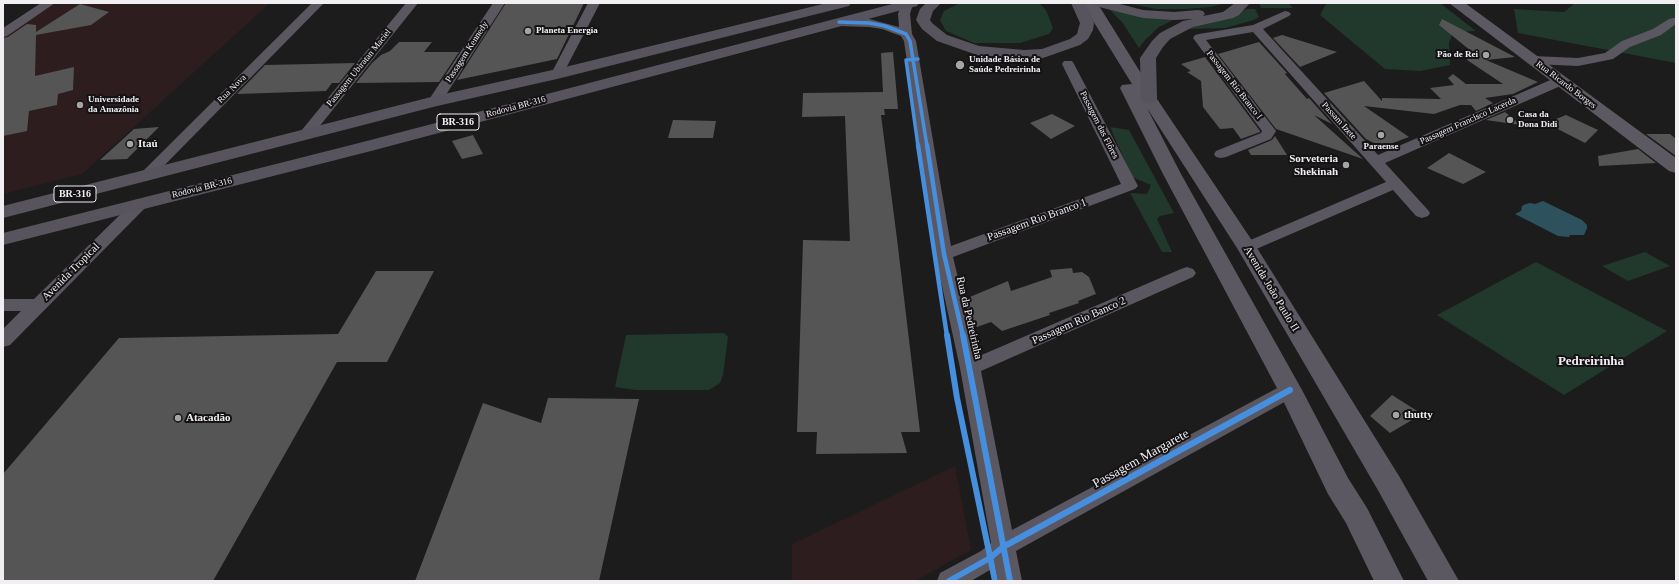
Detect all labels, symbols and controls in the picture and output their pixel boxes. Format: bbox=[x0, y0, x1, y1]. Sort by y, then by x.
street label: Passagem Kennedy bbox=[443, 20, 491, 84]
marker: Planeta Energia bbox=[523, 26, 533, 36]
place label: Planeta Energia bbox=[536, 26, 598, 36]
street label: Passagem Ubiratan Maciel bbox=[324, 27, 394, 109]
street label: Passagem Rio Branco I bbox=[1204, 48, 1264, 122]
place label: Pão de Rei bbox=[1437, 50, 1478, 60]
marker: Pão de Rei bbox=[1481, 50, 1491, 60]
place label: Unidade Básica de Saúde Pedreirinha bbox=[969, 55, 1041, 76]
marker: Unidade Básica de Saúde Pedreirinha bbox=[954, 59, 966, 71]
street label: Rua Ricardo Borges bbox=[1534, 59, 1598, 111]
street label: Rua Nova bbox=[215, 72, 249, 106]
street label: Passagem das Flôres bbox=[1077, 89, 1121, 161]
street label: Rodovia BR-316 bbox=[485, 94, 547, 120]
place label: Universidade da Amazônia bbox=[88, 95, 139, 116]
street label: Passagem Francisco Lacerda bbox=[1418, 95, 1518, 147]
marker: Universidade da Amazônia bbox=[75, 100, 85, 110]
street label: Passam Izete bbox=[1319, 100, 1359, 142]
place label: Casa da Dona Didi bbox=[1518, 110, 1557, 131]
road number: BR-316 bbox=[437, 114, 479, 130]
marker: Casa da Dona Didi bbox=[1505, 115, 1515, 125]
marker: Paraense bbox=[1376, 130, 1386, 140]
place label: Itaú bbox=[138, 137, 158, 151]
marker: Itaú bbox=[125, 139, 135, 149]
place label: Paraense bbox=[1364, 142, 1398, 152]
place label: Sorveteria Shekinah bbox=[1289, 152, 1338, 178]
marker: Sorveteria Shekinah bbox=[1341, 160, 1351, 170]
street label: Rodovia BR-316 bbox=[171, 175, 233, 201]
road number: BR-316 bbox=[54, 186, 96, 202]
street label: Passagem Rio Branco 1 bbox=[986, 196, 1088, 244]
street label: Avenida Tropical bbox=[39, 240, 103, 304]
street label: Avenida João Paulo II bbox=[1240, 244, 1302, 334]
street label: Rua da Pedreirinha bbox=[953, 275, 985, 361]
street label: Passagem Rio Banco 2 bbox=[1030, 294, 1128, 348]
district label: Pedreirinha bbox=[1558, 354, 1624, 370]
place label: thutty bbox=[1404, 408, 1433, 422]
marker: thutty bbox=[1391, 410, 1401, 420]
place label: Atacadão bbox=[186, 411, 231, 425]
marker: Atacadão bbox=[173, 413, 183, 423]
street label: Passagem Margarete bbox=[1090, 426, 1192, 492]

